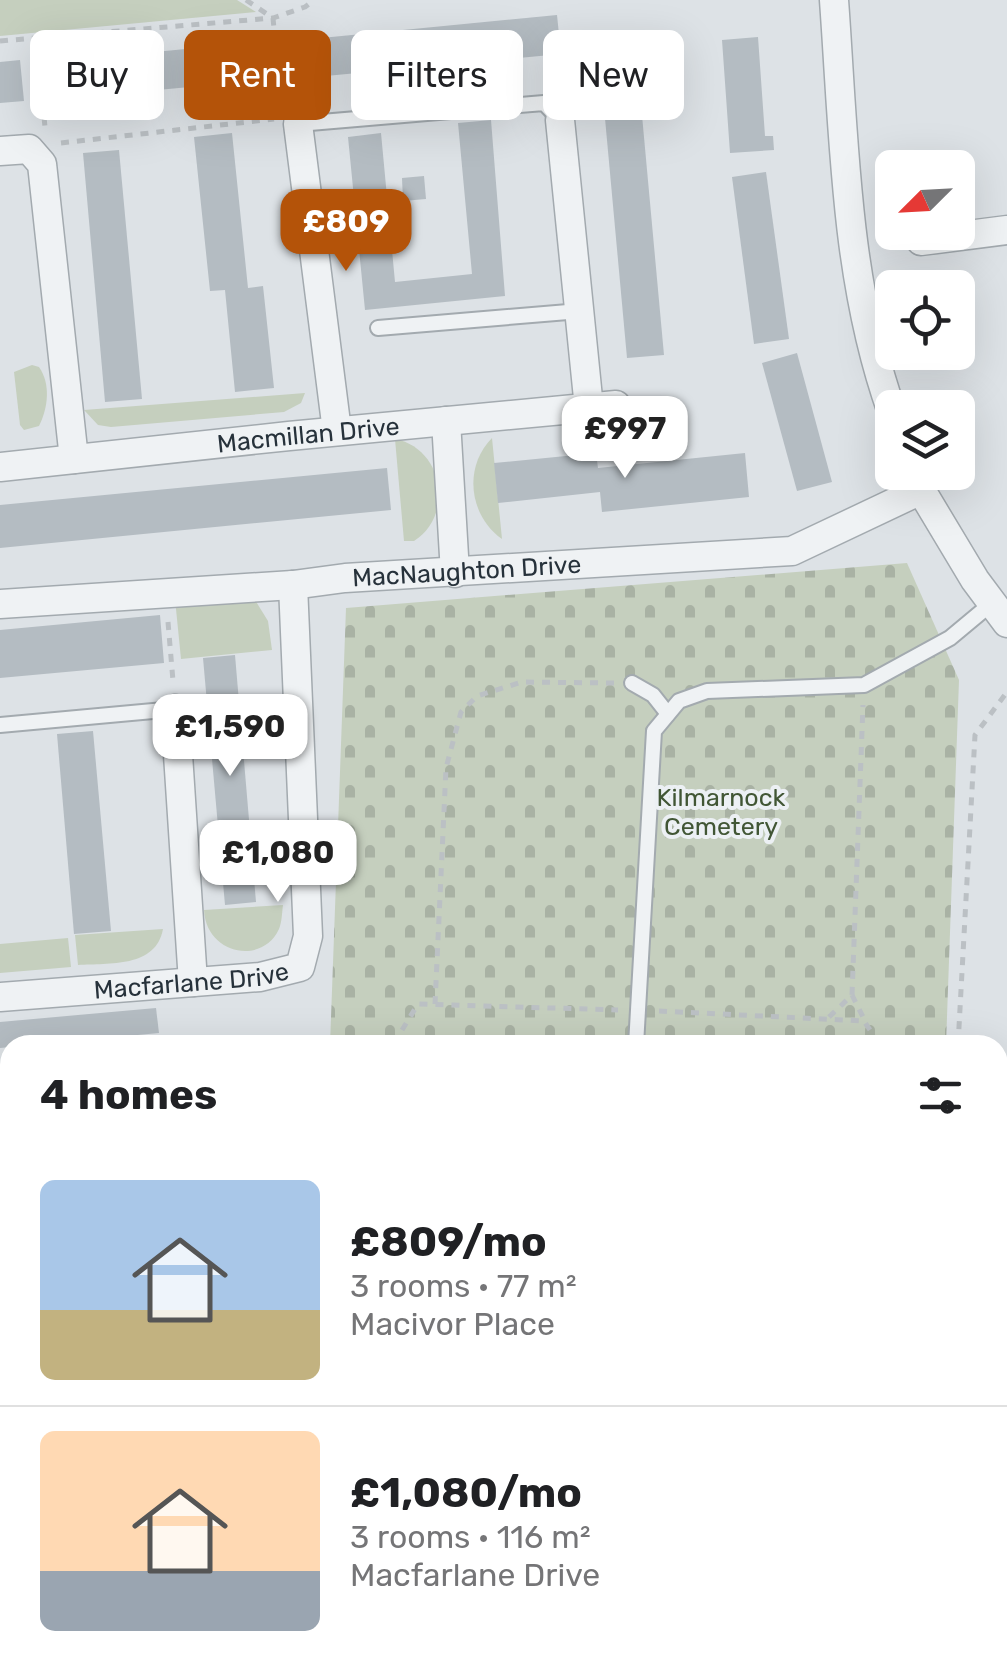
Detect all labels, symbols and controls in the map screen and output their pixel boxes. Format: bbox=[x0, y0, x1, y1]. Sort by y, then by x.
chip: Buy bbox=[30, 30, 164, 120]
chip: Rent bbox=[184, 30, 331, 120]
chip: Filters bbox=[351, 30, 523, 120]
chip: New bbox=[543, 30, 684, 120]
north arrow bbox=[875, 150, 975, 250]
map controls bbox=[875, 150, 975, 490]
pin: £809 bbox=[287, 189, 405, 274]
text: £809 bbox=[302, 202, 390, 240]
button: locate bbox=[875, 270, 975, 370]
button: layers bbox=[875, 390, 975, 490]
pin: £997 bbox=[566, 396, 684, 481]
text: £997 bbox=[584, 409, 666, 447]
street label: Macmillan Drive bbox=[216, 412, 401, 459]
street label: MacNaughton Drive bbox=[351, 550, 582, 593]
pin: £1,590 bbox=[149, 694, 311, 779]
text: £1,590 bbox=[175, 707, 285, 745]
park label: Kilmarnock Cemetery bbox=[657, 783, 786, 841]
pin: £1,080 bbox=[197, 820, 359, 905]
text: £1,080 bbox=[222, 833, 334, 871]
street label: Macfarlane Drive bbox=[93, 956, 292, 1005]
icon: filters bbox=[913, 1068, 968, 1123]
text: 4 homes bbox=[40, 1070, 217, 1120]
text: £809/mo bbox=[350, 1217, 547, 1267]
icon: home bbox=[120, 1220, 240, 1340]
text: 3 rooms · 77 m² bbox=[350, 1267, 577, 1305]
text: Macivor Place bbox=[350, 1305, 555, 1343]
text: £1,080/mo bbox=[350, 1468, 582, 1518]
icon: home bbox=[120, 1471, 240, 1591]
text: 3 rooms · 116 m² bbox=[350, 1518, 591, 1556]
text: Macfarlane Drive bbox=[350, 1556, 600, 1594]

